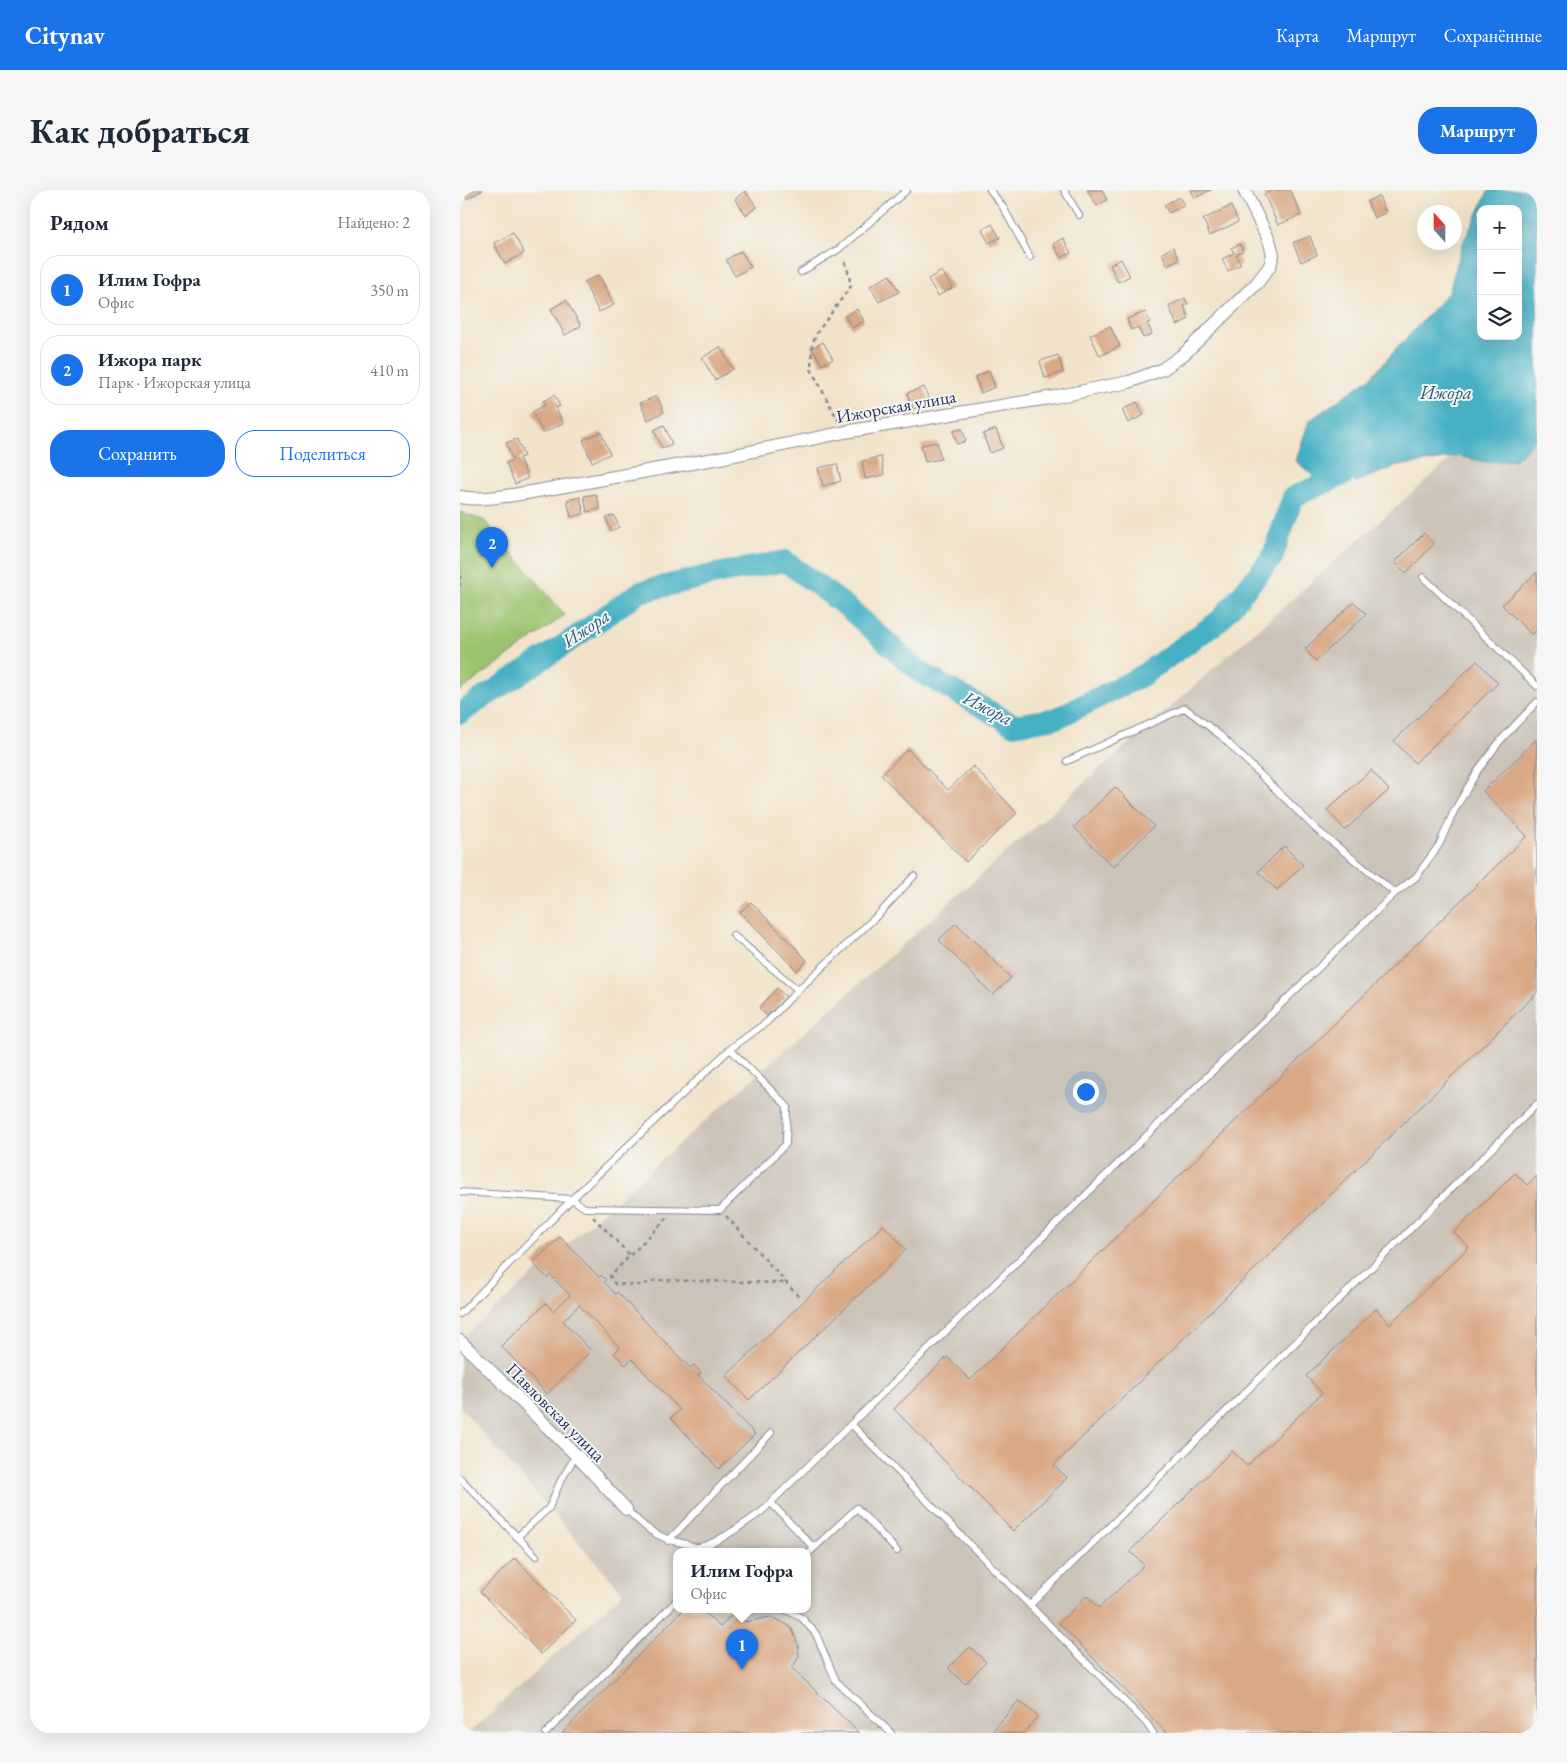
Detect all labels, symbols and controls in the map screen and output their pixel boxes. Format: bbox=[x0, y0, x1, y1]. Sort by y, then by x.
text: Citynav bbox=[25, 20, 105, 51]
text: Карта bbox=[1276, 24, 1319, 47]
text: Маршрут bbox=[1347, 24, 1416, 47]
text: Сохранённые bbox=[1444, 24, 1542, 47]
button: Маршрут bbox=[1418, 107, 1537, 154]
text: Как добраться bbox=[30, 108, 250, 153]
north arrow bbox=[1417, 205, 1462, 250]
map controls bbox=[1477, 205, 1522, 340]
button: + bbox=[1477, 205, 1522, 250]
text: Рядом bbox=[50, 209, 109, 236]
text: Найдено: 2 bbox=[338, 212, 410, 233]
button: − bbox=[1477, 250, 1522, 295]
text: Илим Гофра bbox=[98, 267, 201, 292]
text: 1 bbox=[63, 280, 71, 301]
text: 350 m bbox=[370, 280, 409, 301]
text: Офис bbox=[98, 292, 135, 313]
button: layers bbox=[1477, 295, 1522, 340]
text: Ижора парк bbox=[98, 347, 201, 372]
text: 2 bbox=[63, 360, 71, 381]
text: 410 m bbox=[370, 360, 409, 381]
text: Парк · Ижорская улица bbox=[98, 372, 251, 393]
water label: Ижора bbox=[1419, 380, 1472, 405]
street label: Ижорская улица bbox=[834, 384, 958, 428]
button: Сохранить bbox=[50, 430, 225, 477]
button: Поделиться bbox=[235, 430, 410, 477]
pin: 2 bbox=[476, 527, 508, 568]
water label: Ижора bbox=[557, 603, 615, 654]
water label: Ижора bbox=[958, 685, 1017, 731]
your location bbox=[1073, 1079, 1099, 1105]
street label: Павловская улица bbox=[502, 1358, 611, 1467]
popup bbox=[673, 1548, 811, 1613]
text: Илим Гофра bbox=[691, 1558, 793, 1583]
text: Офис bbox=[691, 1583, 727, 1604]
pin: 1 bbox=[726, 1629, 758, 1670]

